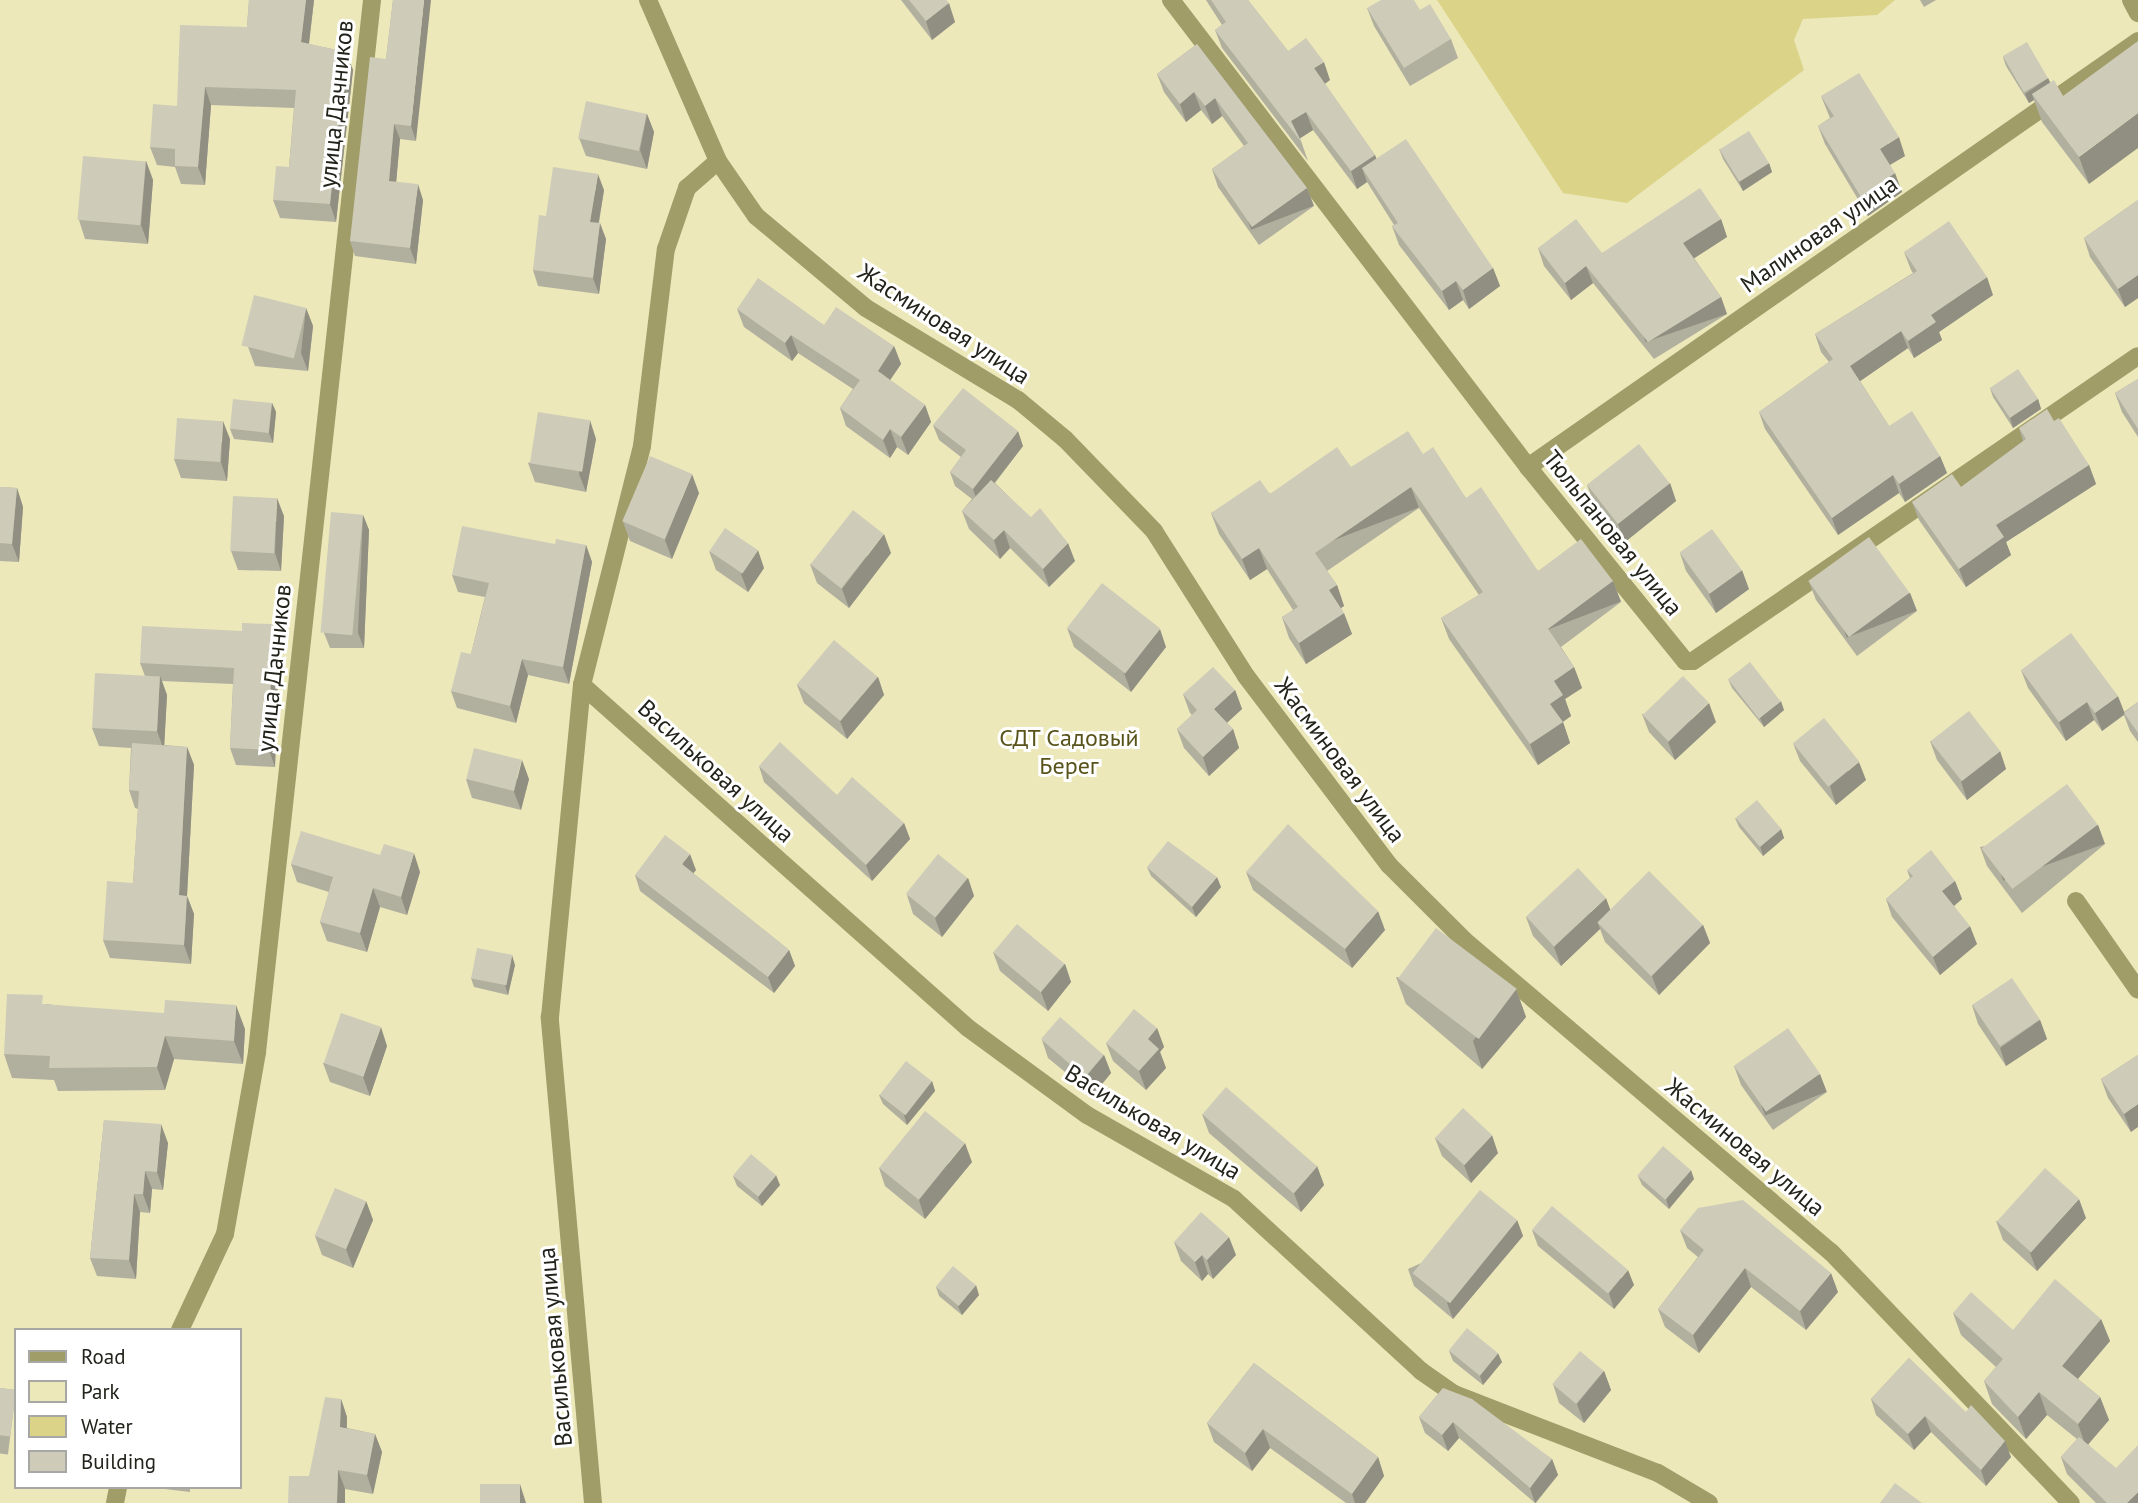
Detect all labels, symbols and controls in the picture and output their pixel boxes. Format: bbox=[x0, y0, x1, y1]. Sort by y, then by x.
street label: улица Дачников bbox=[313, 18, 359, 190]
street label: Малиновая улица bbox=[1735, 169, 1903, 299]
street label: Жасминовая улица bbox=[853, 258, 1035, 390]
street label: Тюльпановая улица bbox=[1538, 445, 1688, 621]
street label: улица Дачников bbox=[251, 582, 297, 754]
street label: Жасминовая улица bbox=[1269, 672, 1411, 848]
street label: Васильковая улица bbox=[632, 693, 800, 849]
park label: СДТ Садовый Берег bbox=[999, 724, 1139, 780]
street label: Васильковая улица bbox=[1060, 1058, 1246, 1186]
street label: Жасминовая улица bbox=[1659, 1072, 1831, 1222]
street label: Васильковая улица bbox=[532, 1246, 578, 1448]
legend bbox=[14, 1328, 242, 1489]
text: Road bbox=[81, 1343, 125, 1370]
text: Park bbox=[81, 1378, 120, 1405]
text: Water bbox=[81, 1413, 133, 1440]
text: Building bbox=[81, 1448, 156, 1475]

